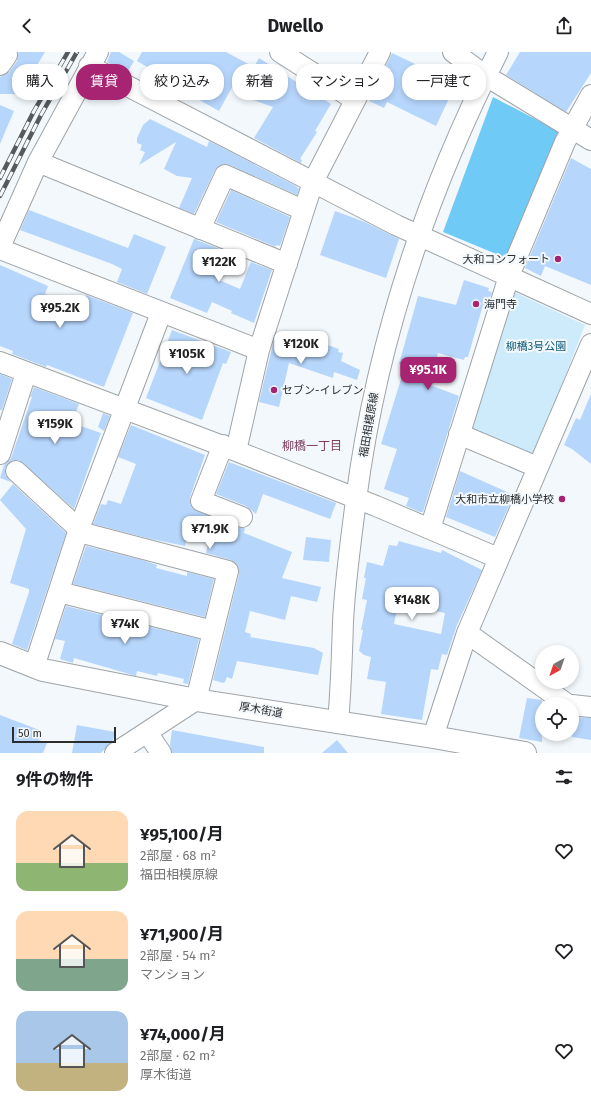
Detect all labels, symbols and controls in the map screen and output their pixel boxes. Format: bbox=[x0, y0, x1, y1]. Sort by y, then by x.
icon: back bbox=[16, 15, 38, 37]
text: Dwello bbox=[267, 15, 324, 37]
icon: share bbox=[553, 15, 575, 37]
chip: 購入 bbox=[12, 64, 68, 100]
chip: 賃貸 bbox=[76, 64, 132, 100]
chip: 絞り込み bbox=[140, 64, 224, 100]
chip: 新着 bbox=[232, 64, 288, 100]
chip: マンション bbox=[296, 64, 394, 100]
chip: 一戸建て bbox=[402, 64, 486, 100]
pin: ¥122K bbox=[191, 249, 247, 283]
place label: 大和コンフォート bbox=[462, 253, 550, 266]
text: ¥122K bbox=[202, 254, 236, 269]
marker: 大和コンフォート bbox=[553, 254, 563, 264]
pin: ¥95.2K bbox=[27, 295, 93, 329]
place label: 海門寺 bbox=[484, 298, 517, 311]
marker: 海門寺 bbox=[471, 299, 481, 309]
text: ¥95.2K bbox=[40, 300, 80, 315]
pin: ¥120K bbox=[273, 331, 329, 365]
text: ¥120K bbox=[283, 336, 319, 351]
park label: 柳橋3号公園 bbox=[506, 340, 566, 353]
pin: ¥105K bbox=[159, 341, 215, 375]
text: ¥105K bbox=[169, 346, 205, 361]
pin: ¥95.1K bbox=[395, 357, 461, 391]
text: ¥95.1K bbox=[409, 362, 447, 377]
place label: セブン-イレブン bbox=[282, 384, 363, 397]
marker: セブン-イレブン bbox=[269, 385, 279, 395]
street label: 福田相模原線 bbox=[357, 391, 381, 459]
pin: ¥159K bbox=[27, 411, 83, 445]
text: ¥159K bbox=[37, 416, 73, 431]
district label: 柳橋一丁目 bbox=[282, 439, 342, 453]
place label: 大和市立柳橋小学校 bbox=[455, 493, 554, 506]
marker: 大和市立柳橋小学校 bbox=[557, 494, 567, 504]
pin: ¥71.9K bbox=[177, 516, 243, 550]
text: ¥71.9K bbox=[191, 521, 229, 536]
pin: ¥148K bbox=[384, 587, 440, 621]
text: ¥148K bbox=[394, 592, 430, 607]
pin: ¥74K bbox=[101, 611, 149, 645]
text: ¥74K bbox=[111, 616, 139, 631]
north arrow bbox=[535, 645, 579, 689]
map controls bbox=[535, 645, 579, 741]
button: locate bbox=[535, 697, 579, 741]
street label: 厚木街道 bbox=[238, 700, 284, 720]
scale bar bbox=[12, 725, 116, 744]
text: 50 m bbox=[18, 727, 42, 740]
icon: filters bbox=[553, 766, 575, 788]
text: 9件の物件 bbox=[16, 769, 94, 790]
text: ¥95,100/月 bbox=[140, 824, 224, 845]
icon: home bbox=[48, 827, 96, 875]
icon: heart bbox=[553, 840, 575, 862]
text: 2部屋 · 68 m² bbox=[140, 848, 216, 863]
text: 福田相模原線 bbox=[140, 867, 218, 882]
text: ¥71,900/月 bbox=[140, 924, 224, 945]
icon: home bbox=[48, 927, 96, 975]
icon: heart bbox=[553, 940, 575, 962]
text: 2部屋 · 54 m² bbox=[140, 948, 216, 963]
text: マンション bbox=[140, 967, 205, 982]
text: ¥74,000/月 bbox=[140, 1024, 226, 1045]
icon: home bbox=[48, 1027, 96, 1075]
icon: heart bbox=[553, 1040, 575, 1062]
text: 2部屋 · 62 m² bbox=[140, 1048, 215, 1063]
text: 厚木街道 bbox=[140, 1067, 192, 1082]

